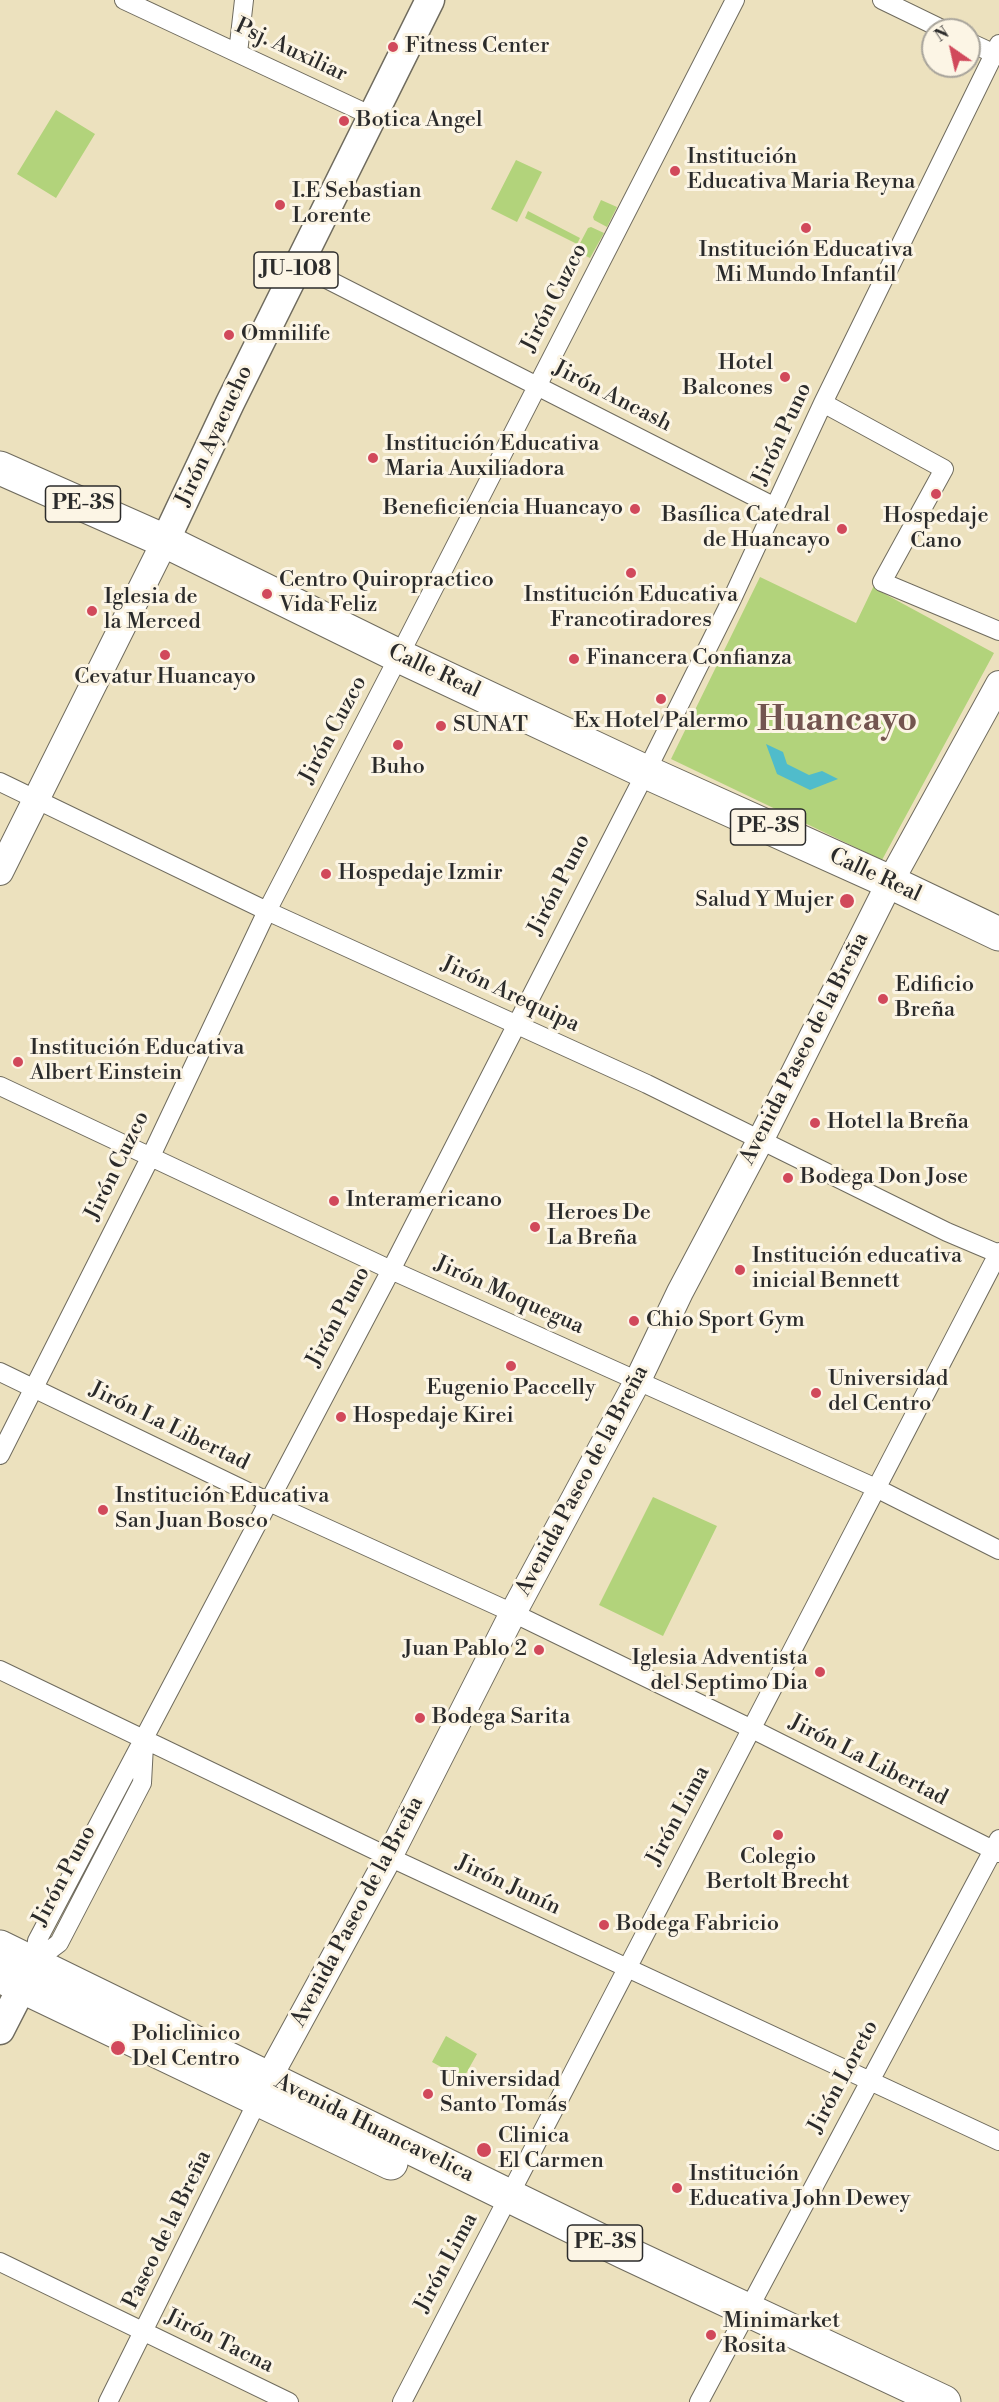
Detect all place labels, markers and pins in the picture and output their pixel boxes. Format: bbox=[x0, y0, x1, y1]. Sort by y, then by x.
place label: Fitness Center bbox=[405, 34, 550, 60]
marker: Fitness Center bbox=[386, 40, 400, 54]
place label: Botica Angel bbox=[356, 108, 482, 134]
marker: Botica Angel bbox=[337, 114, 351, 128]
place label: Institución Educativa Maria Reyna bbox=[687, 145, 915, 196]
marker: Institución Educativa Maria Reyna bbox=[668, 164, 682, 178]
place label: I.E Sebastian Lorente bbox=[292, 179, 422, 230]
marker: I.E Sebastian Lorente bbox=[273, 198, 287, 212]
marker: Institución Educativa Mi Mundo Infantil bbox=[799, 221, 813, 235]
place label: Institución Educativa Mi Mundo Infantil bbox=[699, 238, 913, 290]
place label: Omnilife bbox=[241, 322, 330, 348]
marker: Omnilife bbox=[222, 328, 236, 342]
place label: Hotel Balcones bbox=[683, 351, 773, 402]
marker: Hotel Balcones bbox=[778, 370, 792, 384]
place label: Institución Educativa Maria Auxiliadora bbox=[385, 432, 599, 484]
marker: Institución Educativa Maria Auxiliadora bbox=[366, 451, 380, 465]
marker: Hospedaje Cano bbox=[929, 487, 943, 501]
place label: Beneficiencia Huancayo bbox=[383, 496, 623, 522]
marker: Beneficiencia Huancayo bbox=[628, 502, 642, 516]
place label: Basílica Catedral de Huancayo bbox=[661, 503, 830, 554]
place label: Hospedaje Cano bbox=[883, 504, 989, 556]
marker: Basílica Catedral de Huancayo bbox=[835, 522, 849, 536]
marker: Institución Educativa Francotiradores bbox=[624, 566, 638, 580]
place label: Centro Quiropractico Vida Feliz bbox=[279, 568, 494, 620]
place label: Institución Educativa Francotiradores bbox=[524, 583, 738, 634]
place label: Iglesia de la Merced bbox=[104, 585, 201, 636]
marker: Centro Quiropractico Vida Feliz bbox=[260, 587, 274, 601]
marker: Iglesia de la Merced bbox=[85, 604, 99, 618]
place label: Financera Confianza bbox=[586, 646, 792, 672]
marker: Cevatur Huancayo bbox=[158, 648, 172, 662]
marker: Financera Confianza bbox=[567, 652, 581, 666]
place label: Cevatur Huancayo bbox=[74, 665, 256, 691]
marker: Ex Hotel Palermo bbox=[654, 692, 668, 706]
place label: Ex Hotel Palermo bbox=[574, 709, 748, 735]
place label: SUNAT bbox=[453, 713, 528, 739]
marker: SUNAT bbox=[434, 719, 448, 733]
marker: Buho bbox=[391, 738, 405, 752]
place label: Buho bbox=[371, 755, 425, 781]
place label: Hospedaje Izmir bbox=[338, 861, 503, 887]
marker: Hospedaje Izmir bbox=[319, 867, 333, 881]
place label: Salud Y Mujer bbox=[695, 888, 834, 914]
marker: Salud Y Mujer bbox=[838, 892, 856, 910]
place label: Edificio Breña bbox=[895, 973, 974, 1024]
marker: Edificio Breña bbox=[876, 992, 890, 1006]
place label: Institución Educativa Albert Einstein bbox=[30, 1036, 244, 1088]
marker: Institución Educativa Albert Einstein bbox=[11, 1055, 25, 1069]
place label: Hotel la Breña bbox=[827, 1110, 969, 1136]
marker: Hotel la Breña bbox=[808, 1116, 822, 1130]
place label: Bodega Don Jose bbox=[800, 1165, 968, 1191]
marker: Bodega Don Jose bbox=[781, 1171, 795, 1185]
place label: Interamericano bbox=[346, 1188, 502, 1214]
marker: Interamericano bbox=[327, 1194, 341, 1208]
place label: Heroes De La Breña bbox=[547, 1201, 651, 1252]
marker: Heroes De La Breña bbox=[528, 1220, 542, 1234]
place label: Institución educativa inicial Bennett bbox=[752, 1244, 962, 1296]
marker: Institución educativa inicial Bennett bbox=[733, 1263, 747, 1277]
place label: Chio Sport Gym bbox=[646, 1308, 805, 1334]
marker: Chio Sport Gym bbox=[627, 1314, 641, 1328]
marker: Eugenio Paccelly bbox=[504, 1359, 518, 1373]
place label: Universidad del Centro bbox=[828, 1367, 948, 1418]
place label: Eugenio Paccelly bbox=[426, 1376, 596, 1402]
marker: Universidad del Centro bbox=[809, 1386, 823, 1400]
place label: Hospedaje Kirei bbox=[353, 1404, 514, 1430]
marker: Hospedaje Kirei bbox=[334, 1410, 348, 1424]
place label: Institución Educativa San Juan Bosco bbox=[115, 1484, 329, 1536]
marker: Institución Educativa San Juan Bosco bbox=[96, 1503, 110, 1517]
place label: Juan Pablo 2 bbox=[403, 1637, 527, 1663]
marker: Juan Pablo 2 bbox=[532, 1643, 546, 1657]
place label: Iglesia Adventista del Septimo Dia bbox=[632, 1646, 808, 1698]
marker: Iglesia Adventista del Septimo Dia bbox=[813, 1665, 827, 1679]
place label: Bodega Sarita bbox=[432, 1705, 570, 1731]
marker: Bodega Sarita bbox=[413, 1711, 427, 1725]
marker: Colegio Bertolt Brecht bbox=[771, 1828, 785, 1842]
place label: Colegio Bertolt Brecht bbox=[706, 1845, 850, 1897]
place label: Bodega Fabricio bbox=[616, 1912, 779, 1938]
marker: Bodega Fabricio bbox=[597, 1918, 611, 1932]
place label: Policlinico Del Centro bbox=[132, 2022, 240, 2074]
marker: Policlinico Del Centro bbox=[109, 2039, 127, 2057]
place label: Universidad Santo Tomás bbox=[440, 2068, 567, 2120]
marker: Universidad Santo Tomás bbox=[421, 2087, 435, 2101]
place label: Clinica El Carmen bbox=[498, 2124, 604, 2176]
marker: Clinica El Carmen bbox=[475, 2141, 493, 2159]
place label: Institución Educativa John Dewey bbox=[689, 2162, 911, 2214]
marker: Institución Educativa John Dewey bbox=[670, 2181, 684, 2195]
place label: Minimarket Rosita bbox=[723, 2309, 840, 2360]
marker: Minimarket Rosita bbox=[704, 2328, 718, 2342]

